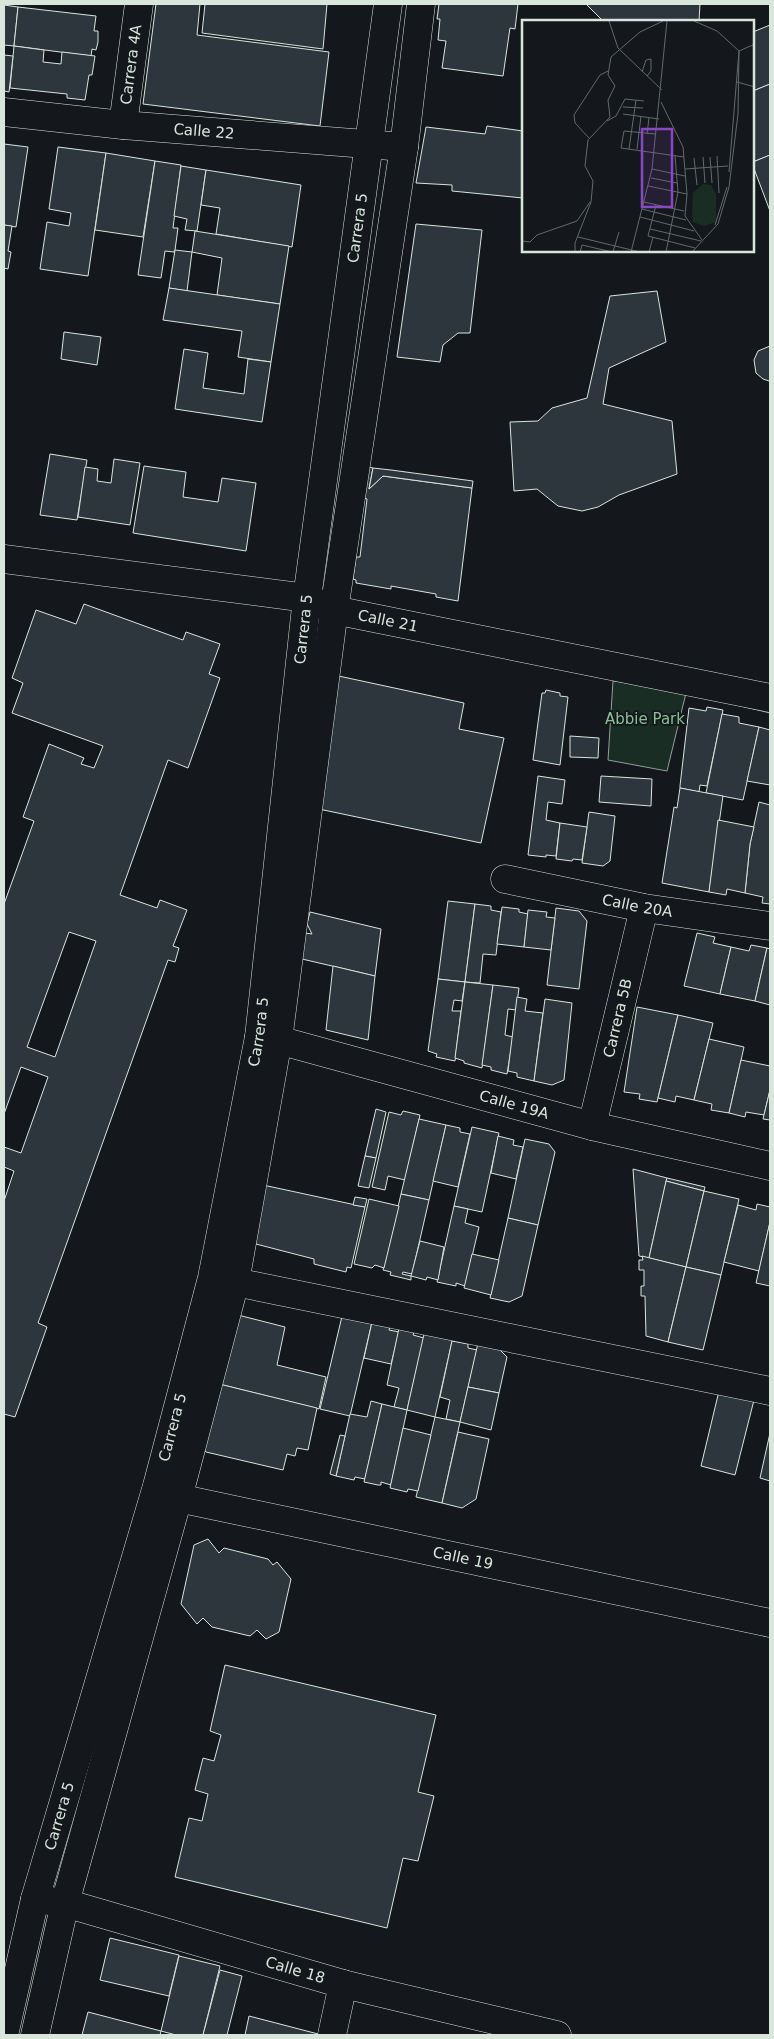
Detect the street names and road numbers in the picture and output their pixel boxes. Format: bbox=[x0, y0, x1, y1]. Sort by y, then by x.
street label: Carrera 4A bbox=[117, 23, 145, 106]
street label: Calle 22 bbox=[173, 120, 235, 143]
street label: Carrera 5 bbox=[344, 192, 371, 264]
street label: Carrera 5 bbox=[291, 593, 316, 665]
street label: Calle 21 bbox=[356, 606, 420, 636]
street label: Calle 20A bbox=[600, 890, 674, 921]
street label: Carrera 5B bbox=[600, 977, 636, 1059]
street label: Carrera 5 bbox=[244, 996, 272, 1068]
street label: Calle 19A bbox=[477, 1087, 552, 1123]
street label: Carrera 5 bbox=[155, 1391, 190, 1463]
street label: Calle 19 bbox=[431, 1543, 495, 1573]
street label: Carrera 5 bbox=[41, 1780, 78, 1852]
street label: Calle 18 bbox=[263, 1953, 327, 1987]

